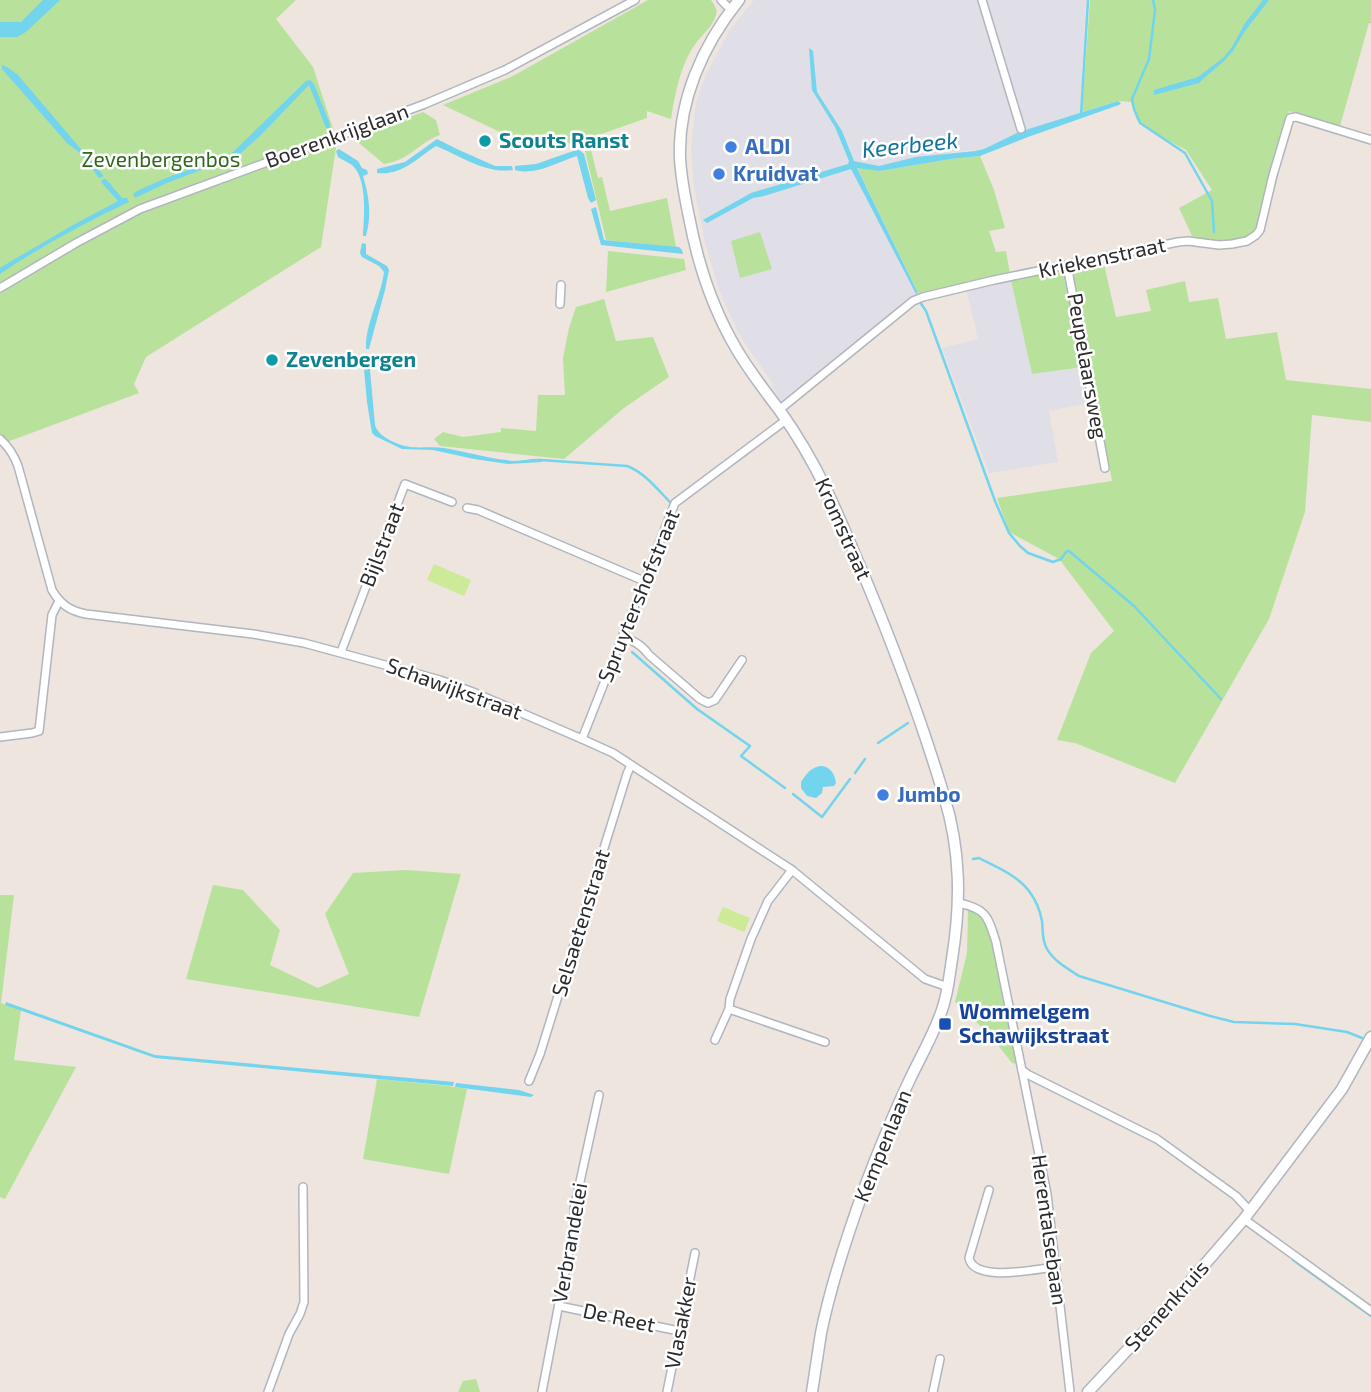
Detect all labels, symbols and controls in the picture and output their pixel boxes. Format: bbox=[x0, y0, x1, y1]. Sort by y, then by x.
street label: Boerenkrijglaan bbox=[261, 97, 412, 173]
water label: Keerbeek bbox=[860, 125, 960, 163]
place label: Scouts Ranst bbox=[499, 127, 629, 152]
marker: Scouts Ranst bbox=[477, 133, 493, 149]
place label: ALDI bbox=[745, 133, 790, 158]
marker: ALDI bbox=[723, 139, 739, 155]
park label: Zevenbergenbos bbox=[82, 146, 240, 171]
place label: Kruidvat bbox=[733, 160, 819, 185]
marker: Kruidvat bbox=[711, 166, 727, 182]
street label: Kriekenstraat bbox=[1036, 231, 1168, 282]
street label: Peupelaarsweg bbox=[1063, 291, 1114, 441]
place label: Zevenbergen bbox=[286, 346, 416, 371]
marker: Zevenbergen bbox=[264, 352, 280, 368]
street label: Kromstraat bbox=[811, 473, 878, 583]
street label: Bijlstraat bbox=[353, 499, 409, 590]
street label: Spruytershofstraat bbox=[592, 505, 684, 685]
street label: Schawijkstraat bbox=[383, 651, 526, 725]
place label: Jumbo bbox=[897, 781, 961, 806]
marker: Jumbo bbox=[875, 787, 891, 803]
street label: Selsaetenstraat bbox=[545, 846, 614, 999]
place label: Wommelgem Schawijkstraat bbox=[959, 998, 1109, 1047]
marker: Wommelgem Schawijkstraat bbox=[937, 1016, 953, 1032]
street label: Kempenlaan bbox=[848, 1086, 915, 1205]
street label: Herentalsebaan bbox=[1028, 1153, 1073, 1307]
street label: Verbrandelei bbox=[546, 1181, 591, 1305]
street label: Stenenkruis bbox=[1119, 1254, 1213, 1356]
street label: Vlasakker bbox=[658, 1274, 701, 1371]
street label: De Reet bbox=[581, 1297, 658, 1336]

